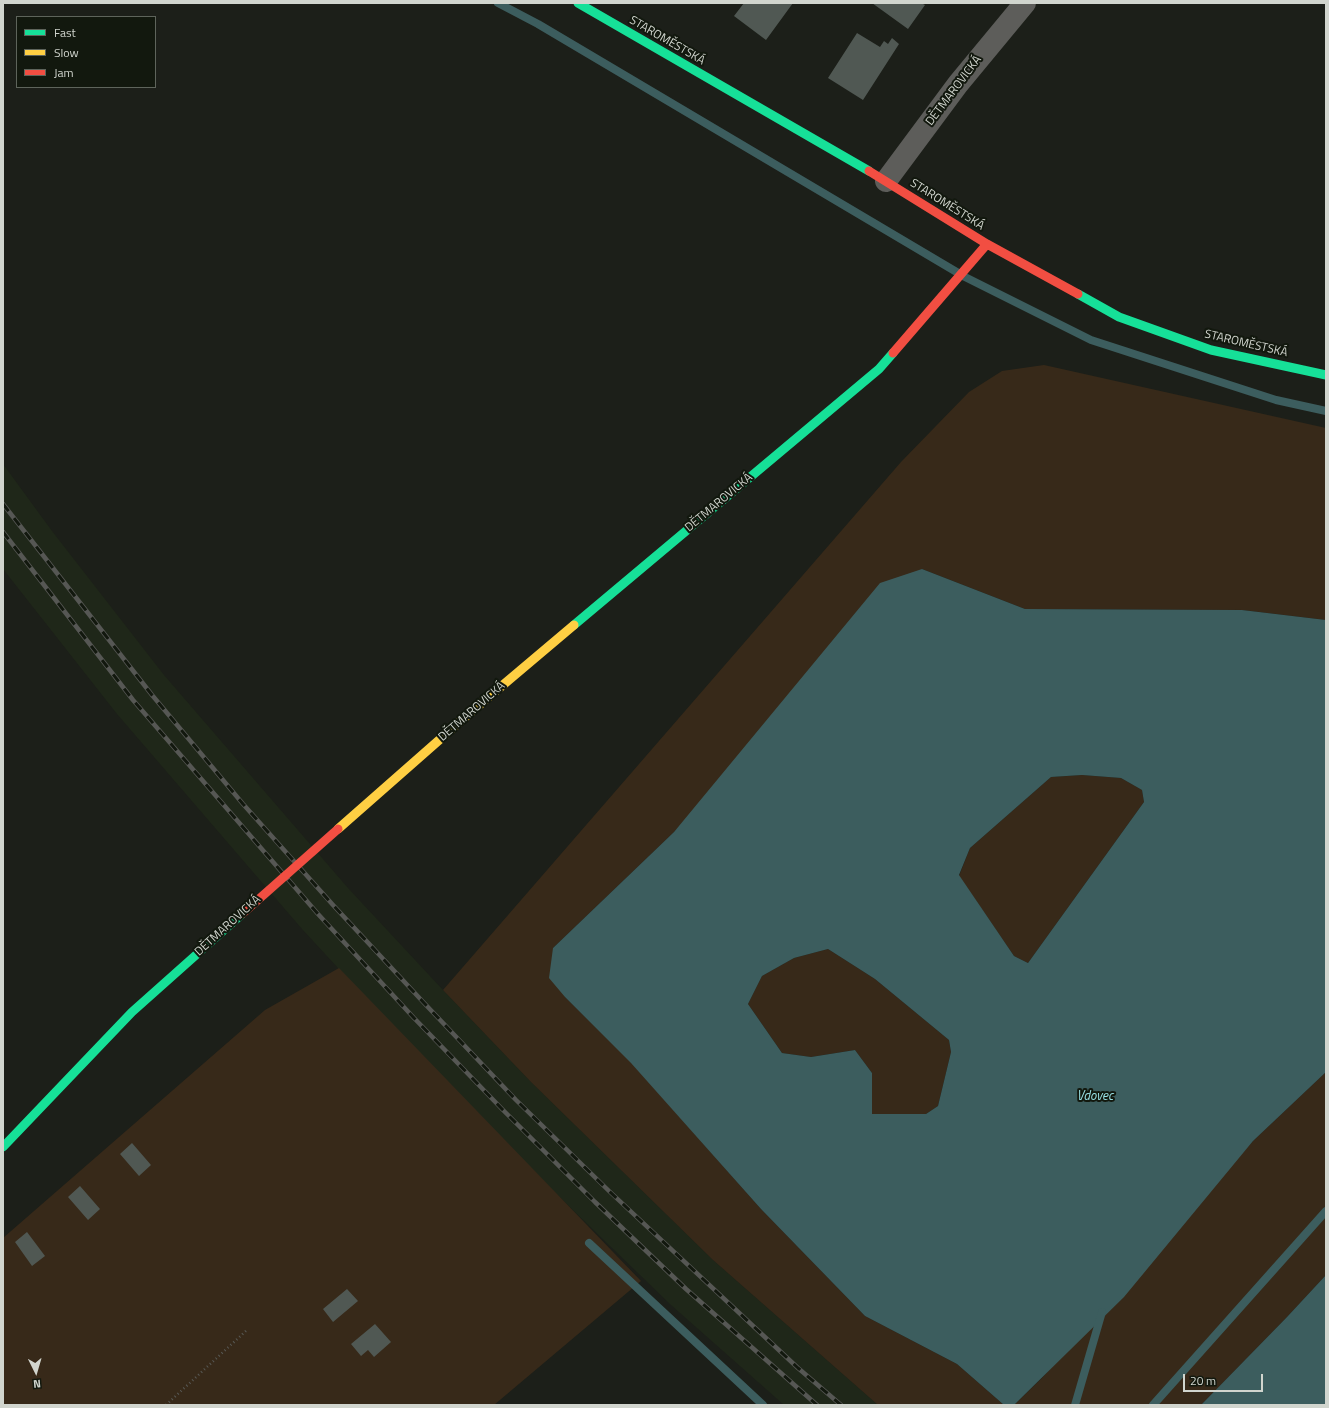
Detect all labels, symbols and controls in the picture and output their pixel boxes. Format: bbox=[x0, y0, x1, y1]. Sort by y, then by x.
street label: STAROMĚSTSKÁ bbox=[627, 14, 707, 68]
legend bbox=[16, 16, 156, 88]
text: Fast bbox=[54, 23, 76, 42]
text: Slow bbox=[54, 43, 79, 62]
street label: DĚTMAROVICKÁ bbox=[923, 53, 985, 129]
text: Jam bbox=[54, 63, 74, 82]
street label: STAROMĚSTSKÁ bbox=[907, 176, 987, 234]
street label: STAROMĚSTSKÁ bbox=[1203, 327, 1289, 361]
street label: DĚTMAROVICKÁ bbox=[682, 471, 756, 535]
street label: DĚTMAROVICKÁ bbox=[436, 679, 508, 745]
street label: DĚTMAROVICKÁ bbox=[192, 893, 264, 959]
water label: Vdovec bbox=[1077, 1089, 1113, 1105]
north arrow bbox=[16, 1352, 56, 1392]
scale bar bbox=[1185, 1366, 1265, 1392]
text: 20 m bbox=[1190, 1371, 1216, 1390]
text: N bbox=[33, 1376, 42, 1392]

